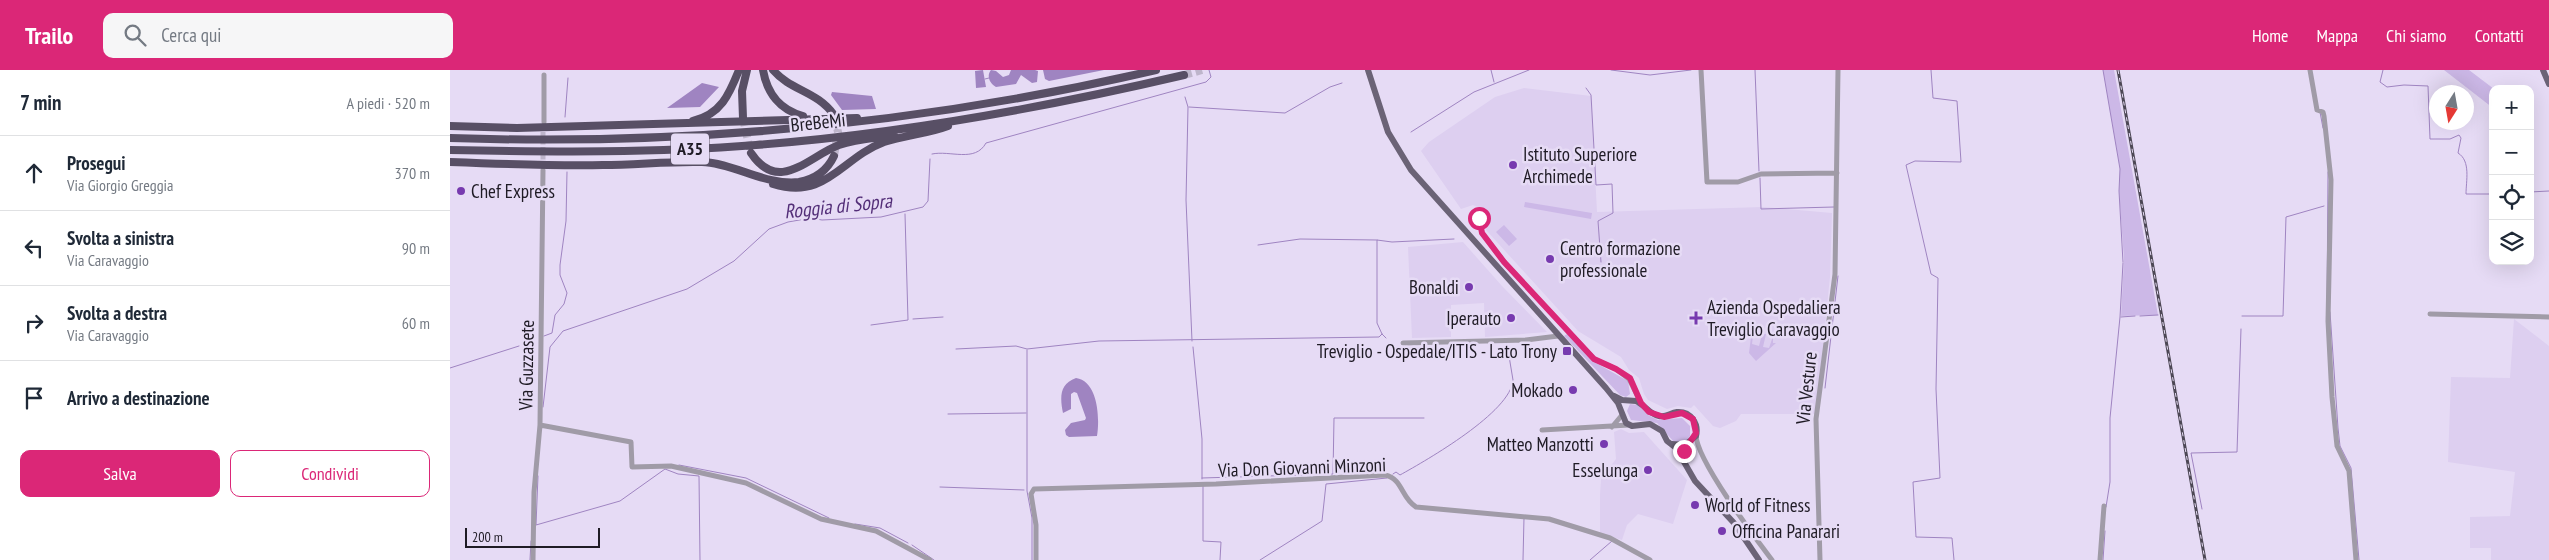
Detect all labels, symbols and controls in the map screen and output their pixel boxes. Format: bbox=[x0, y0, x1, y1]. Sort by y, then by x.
search box bbox=[103, 13, 453, 58]
text: Trailo bbox=[25, 20, 73, 51]
icon: search bbox=[121, 21, 149, 49]
text: Cerca qui bbox=[161, 23, 221, 47]
text: Home bbox=[2252, 24, 2289, 47]
text: Mappa bbox=[2317, 24, 2358, 47]
text: Chi siamo bbox=[2386, 24, 2447, 47]
text: Contatti bbox=[2475, 24, 2524, 47]
north arrow bbox=[2429, 85, 2474, 130]
map controls bbox=[2489, 85, 2534, 265]
button: + bbox=[2489, 85, 2534, 130]
text: 7 min bbox=[20, 89, 62, 116]
text: A piedi · 520 m bbox=[347, 93, 430, 113]
street label: BreBeMi bbox=[789, 107, 847, 137]
button: − bbox=[2489, 130, 2534, 175]
road number: A35 bbox=[671, 134, 709, 165]
place label: Istituto Superiore Archimede bbox=[1523, 142, 1637, 188]
text: Prosegui bbox=[67, 151, 126, 175]
icon: ahead bbox=[20, 159, 48, 187]
marker: Istituto Superiore Archimede bbox=[1507, 159, 1519, 171]
text: 370 m bbox=[395, 163, 430, 183]
text: Via Giorgio Greggia bbox=[67, 175, 173, 195]
button: locate bbox=[2489, 175, 2534, 220]
place label: Chef Express bbox=[471, 179, 555, 203]
marker: Chef Express bbox=[455, 185, 467, 197]
water label: Roggia di Sopra bbox=[783, 187, 894, 225]
route start bbox=[1468, 207, 1491, 230]
button: layers bbox=[2489, 220, 2534, 265]
text: Svolta a sinistra bbox=[67, 226, 174, 250]
icon: left bbox=[20, 234, 48, 262]
place label: Centro formazione professionale bbox=[1560, 236, 1681, 282]
text: 90 m bbox=[402, 238, 430, 258]
text: Via Caravaggio bbox=[67, 250, 149, 270]
marker: Centro formazione professionale bbox=[1544, 253, 1556, 265]
place label: Bonaldi bbox=[1409, 275, 1459, 299]
marker: Bonaldi bbox=[1463, 281, 1475, 293]
place label: Azienda Ospedaliera Treviglio Caravaggio bbox=[1707, 295, 1841, 341]
text: Svolta a destra bbox=[67, 301, 167, 325]
place label: Iperauto bbox=[1446, 306, 1501, 330]
icon: right bbox=[20, 309, 48, 337]
marker: Azienda Ospedaliera Treviglio Caravaggio bbox=[1689, 311, 1703, 325]
marker: Iperauto bbox=[1505, 312, 1517, 324]
text: 60 m bbox=[402, 313, 430, 333]
street label: Via Guzzasete bbox=[513, 319, 539, 412]
text: Via Caravaggio bbox=[67, 325, 149, 345]
place label: Treviglio - Ospedale/ITIS - Lato Trony bbox=[1317, 339, 1558, 363]
marker: Treviglio - Ospedale/ITIS - Lato Trony bbox=[1561, 345, 1573, 357]
street label: Via Vesture bbox=[1790, 350, 1822, 426]
place label: Mokado bbox=[1511, 378, 1563, 402]
icon: arrive bbox=[20, 384, 48, 412]
marker: Mokado bbox=[1567, 384, 1579, 396]
text: Arrivo a destinazione bbox=[67, 386, 210, 410]
place label: Matteo Manzotti bbox=[1487, 432, 1594, 456]
marker: Matteo Manzotti bbox=[1598, 438, 1610, 450]
route end bbox=[1673, 440, 1696, 463]
button: Salva bbox=[20, 450, 220, 497]
button: Condividi bbox=[230, 450, 430, 497]
street label: Via Don Giovanni Minzoni bbox=[1217, 452, 1386, 482]
place label: Esselunga bbox=[1572, 458, 1638, 482]
marker: Esselunga bbox=[1642, 464, 1654, 476]
place label: World of Fitness bbox=[1705, 493, 1810, 517]
marker: World of Fitness bbox=[1689, 499, 1701, 511]
place label: Officina Panarari bbox=[1732, 519, 1840, 543]
scale bar bbox=[465, 525, 600, 548]
marker: Officina Panarari bbox=[1716, 525, 1728, 537]
text: 200 m bbox=[472, 528, 503, 546]

